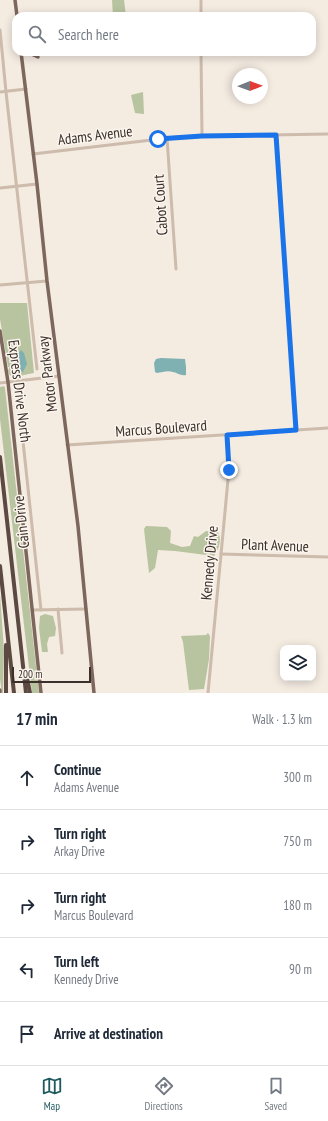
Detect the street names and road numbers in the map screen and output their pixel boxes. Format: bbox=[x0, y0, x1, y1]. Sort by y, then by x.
street label: Adams Avenue bbox=[57, 121, 133, 149]
street label: Cabot Court bbox=[148, 174, 172, 236]
street label: Motor Parkway bbox=[33, 334, 61, 413]
street label: Express Drive North bbox=[4, 339, 36, 443]
street label: Marcus Boulevard bbox=[115, 415, 207, 441]
street label: Cain Drive bbox=[9, 495, 33, 549]
street label: Kennedy Drive bbox=[196, 525, 222, 601]
street label: Plant Avenue bbox=[241, 534, 309, 556]

